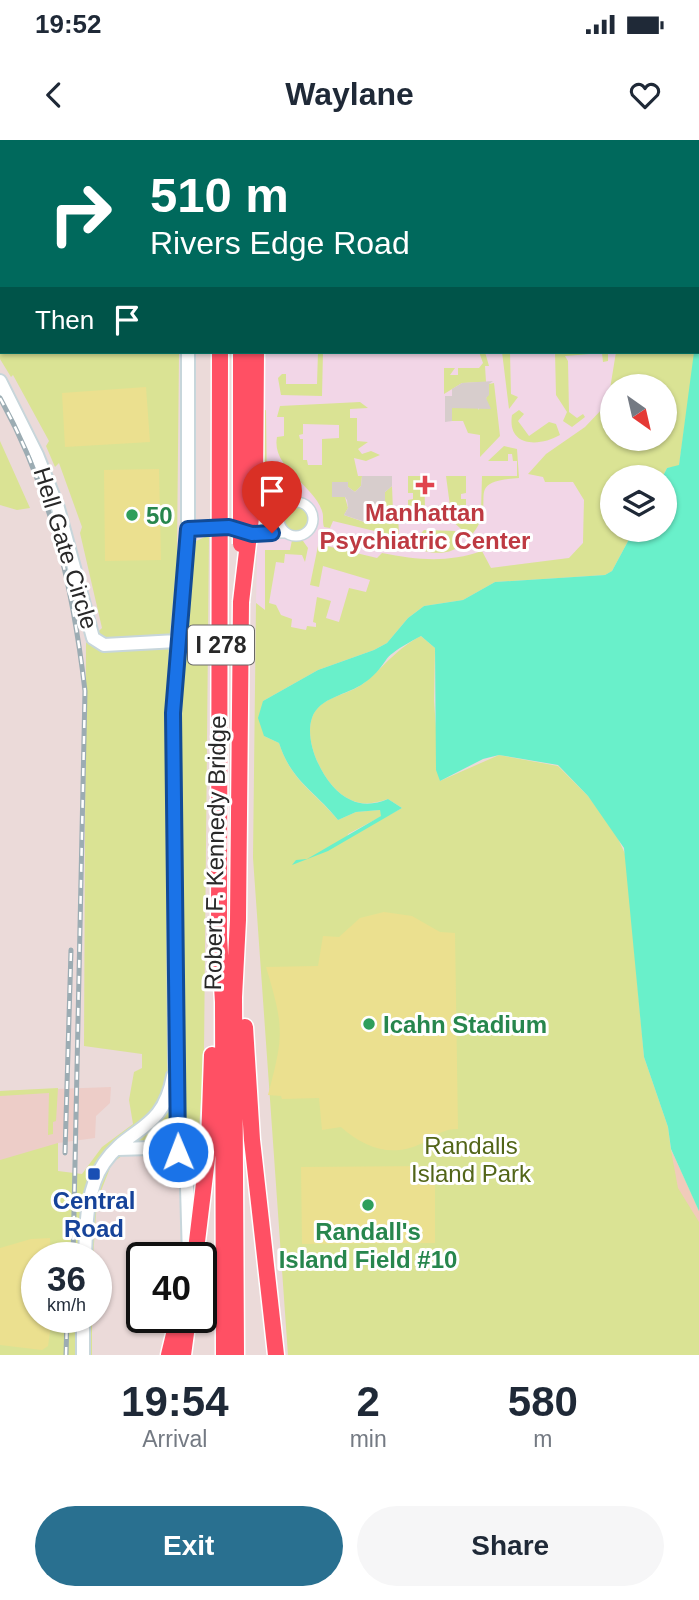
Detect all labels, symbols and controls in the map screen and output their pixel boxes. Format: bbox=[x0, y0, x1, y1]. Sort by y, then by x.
text: 19:52 bbox=[35, 9, 102, 39]
icon: back bbox=[35, 76, 73, 114]
text: Waylane bbox=[285, 76, 414, 112]
icon: heart bbox=[626, 76, 664, 114]
icon: right bbox=[35, 168, 126, 259]
text: 510 m bbox=[150, 168, 289, 222]
text: Rivers Edge Road bbox=[150, 225, 410, 261]
icon: arrive bbox=[108, 301, 146, 339]
text: Then bbox=[35, 305, 94, 335]
north arrow bbox=[600, 374, 677, 452]
map controls bbox=[600, 374, 677, 542]
pin bbox=[242, 461, 302, 533]
street label: Hell Gate Circle bbox=[29, 464, 103, 632]
button: layers bbox=[600, 465, 677, 542]
icon: arrive bbox=[253, 472, 291, 510]
marker: Manhattan Psychiatric Center bbox=[415, 475, 435, 495]
place label: Manhattan Psychiatric Center bbox=[320, 499, 530, 554]
place label: 50 bbox=[146, 502, 173, 529]
marker: 50 bbox=[124, 507, 140, 523]
road number: I 278 bbox=[188, 625, 254, 664]
street label: Robert F. Kennedy Bridge bbox=[199, 715, 231, 991]
place label: Icahn Stadium bbox=[383, 1011, 547, 1038]
marker: Icahn Stadium bbox=[361, 1016, 377, 1032]
position arrow bbox=[141, 1115, 215, 1189]
park label: Randalls Island Park bbox=[411, 1132, 532, 1187]
marker: Central Road bbox=[86, 1166, 102, 1182]
place label: Central Road bbox=[53, 1187, 135, 1242]
marker: Randall's Island Field #10 bbox=[360, 1197, 376, 1213]
place label: Randall's Island Field #10 bbox=[279, 1218, 457, 1273]
speed limit sign: 40 bbox=[126, 1242, 217, 1333]
text: 36 bbox=[47, 1259, 86, 1298]
text: km/h bbox=[47, 1295, 86, 1315]
text: 19:54 bbox=[121, 1378, 229, 1425]
text: 2 bbox=[356, 1378, 380, 1425]
text: 580 bbox=[508, 1378, 578, 1425]
text: Arrival bbox=[142, 1426, 207, 1452]
text: min bbox=[350, 1426, 387, 1452]
text: m bbox=[533, 1426, 552, 1452]
button: Exit bbox=[35, 1506, 343, 1586]
button: Share bbox=[357, 1506, 664, 1586]

